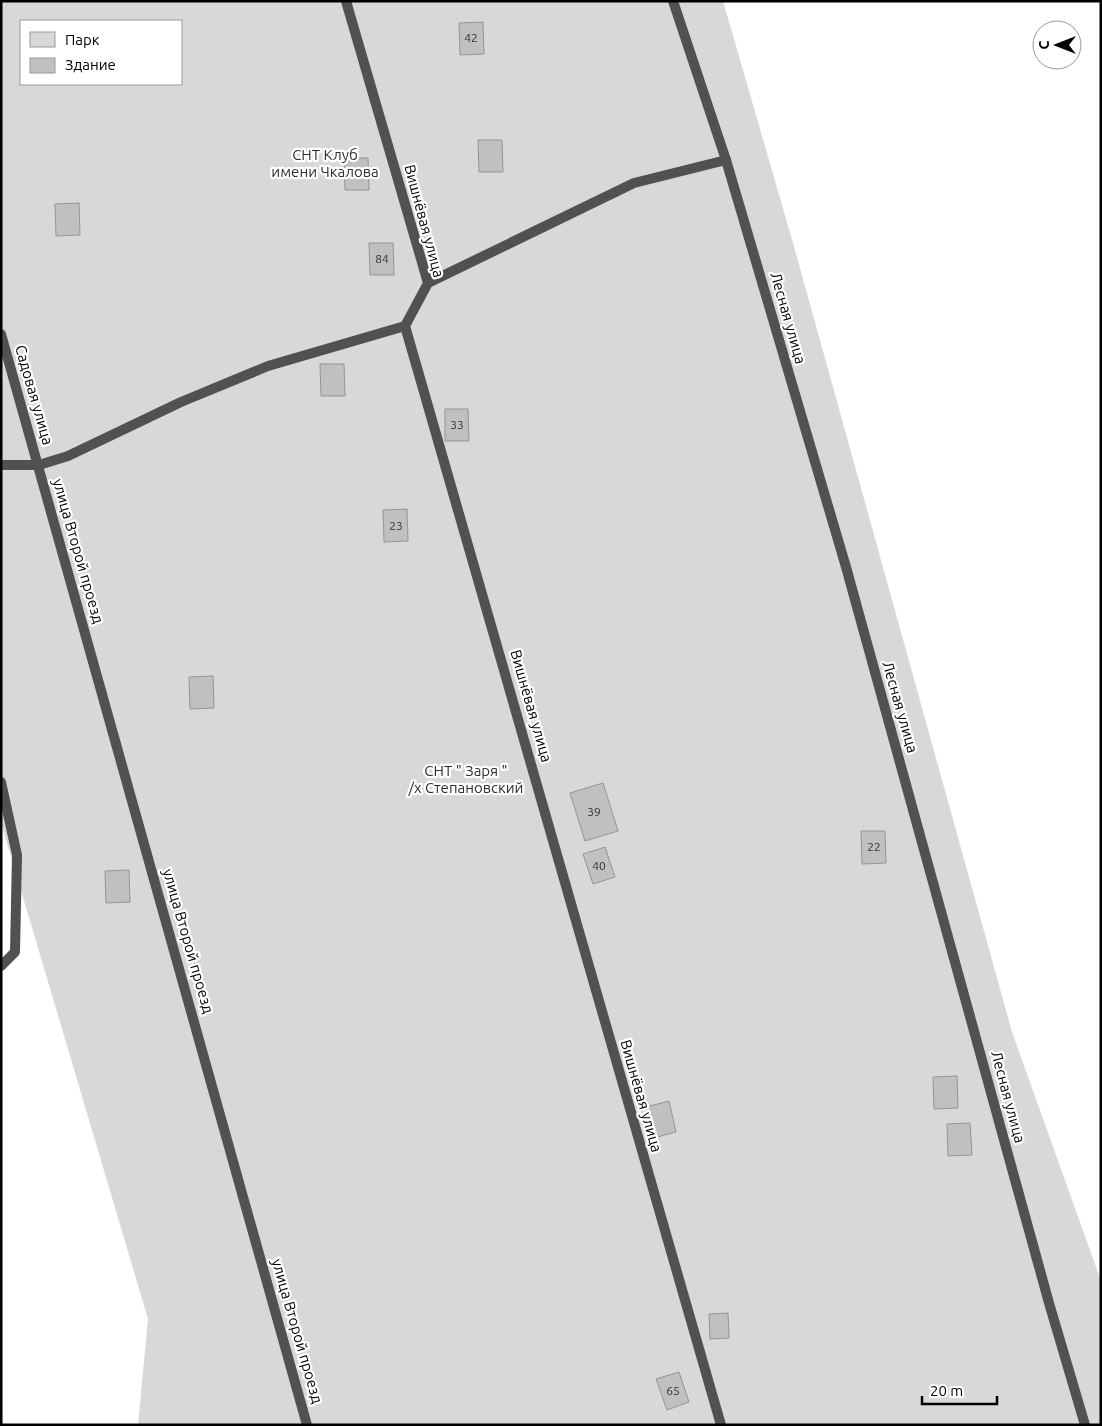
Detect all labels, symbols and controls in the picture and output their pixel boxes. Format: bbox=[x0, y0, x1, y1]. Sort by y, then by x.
legend bbox=[20, 20, 182, 85]
north arrow bbox=[1032, 20, 1082, 70]
text: Парк bbox=[65, 31, 100, 48]
house number: 42 bbox=[464, 31, 478, 44]
text: С bbox=[1036, 40, 1052, 49]
text: Здание bbox=[65, 56, 116, 73]
park label: СНТ Клуб имени Чкалова bbox=[271, 146, 379, 180]
street label: Вишнёвая улица bbox=[401, 163, 448, 279]
house number: 84 bbox=[375, 252, 389, 265]
street label: Лесная улица bbox=[767, 270, 810, 366]
street label: Садовая улица bbox=[12, 343, 57, 447]
house number: 33 bbox=[450, 418, 464, 431]
street label: улица Второй проезд bbox=[50, 477, 107, 625]
house number: 23 bbox=[389, 519, 403, 532]
street label: Вишнёвая улица bbox=[507, 648, 556, 764]
street label: Лесная улица bbox=[879, 659, 922, 755]
park label: СНТ " Заря " /х Степановский bbox=[408, 762, 523, 796]
house number: 39 bbox=[587, 805, 601, 818]
house number: 22 bbox=[867, 840, 881, 853]
house number: 40 bbox=[592, 859, 606, 872]
street label: улица Второй проезд bbox=[160, 867, 217, 1015]
street label: Вишнёвая улица bbox=[617, 1038, 666, 1154]
street label: Лесная улица bbox=[988, 1049, 1029, 1145]
street label: улица Второй проезд bbox=[269, 1257, 326, 1405]
scale bar bbox=[922, 1374, 997, 1406]
text: 20 m bbox=[930, 1382, 963, 1399]
house number: 65 bbox=[666, 1384, 680, 1397]

